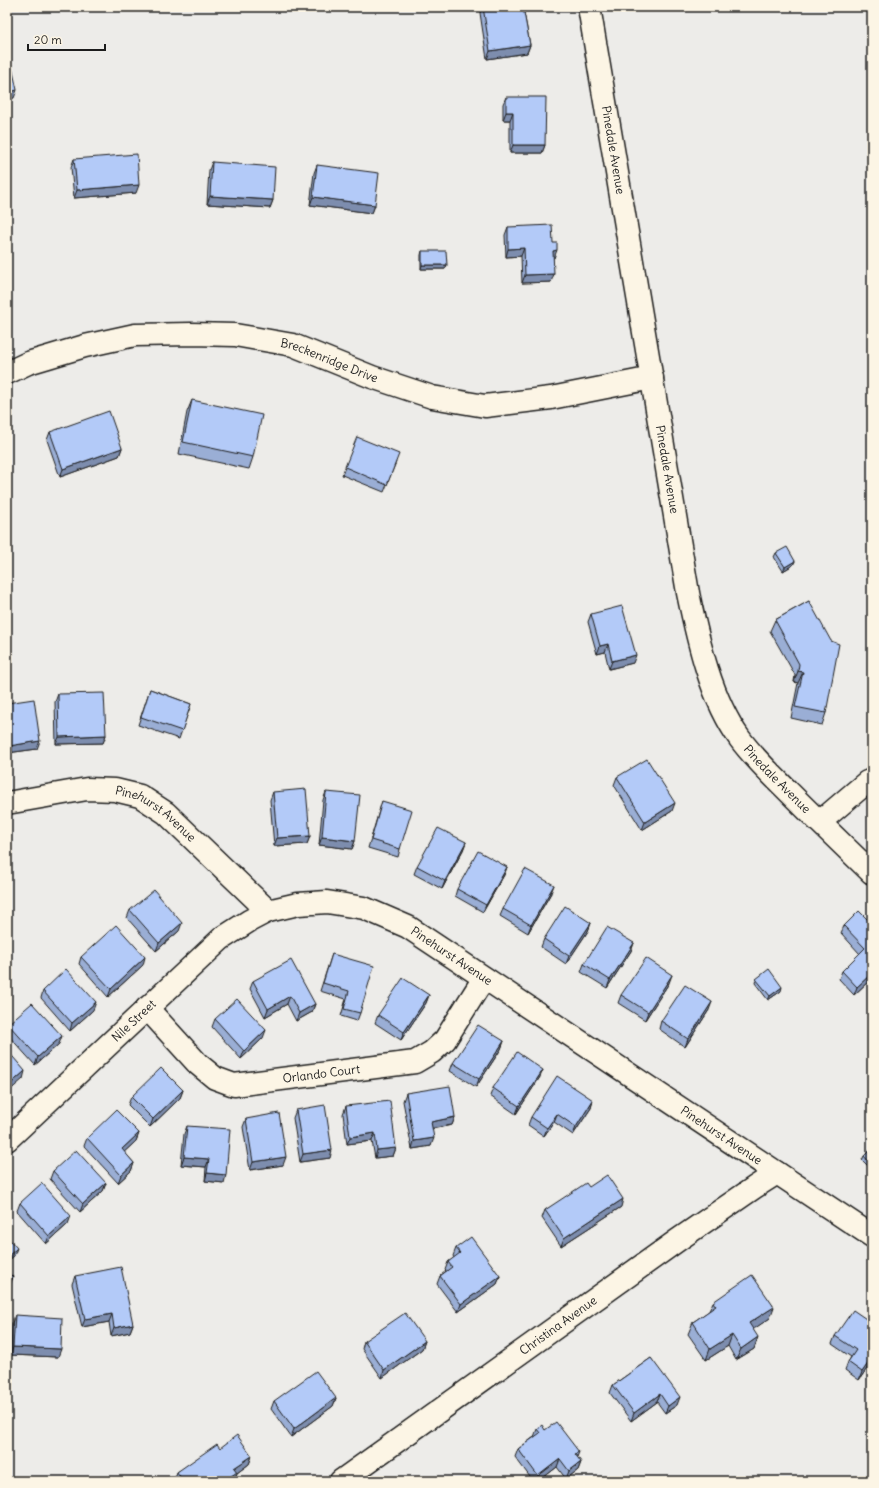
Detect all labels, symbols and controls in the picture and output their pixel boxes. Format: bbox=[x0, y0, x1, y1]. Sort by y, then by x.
scale bar bbox=[28, 26, 105, 52]
text: 20 m bbox=[34, 32, 62, 47]
street label: Pinedale Avenue bbox=[599, 104, 629, 195]
street label: Breckenridge Drive bbox=[279, 335, 380, 385]
street label: Pinedale Avenue bbox=[653, 424, 682, 515]
street label: Pinedale Avenue bbox=[741, 742, 814, 816]
street label: Pinehurst Avenue bbox=[114, 782, 199, 845]
street label: Pinehurst Avenue bbox=[408, 923, 495, 988]
street label: Nile Street bbox=[108, 996, 159, 1045]
street label: Orlando Court bbox=[282, 1061, 361, 1086]
street label: Pinehurst Avenue bbox=[678, 1103, 765, 1168]
street label: Christina Avenue bbox=[516, 1293, 600, 1358]

